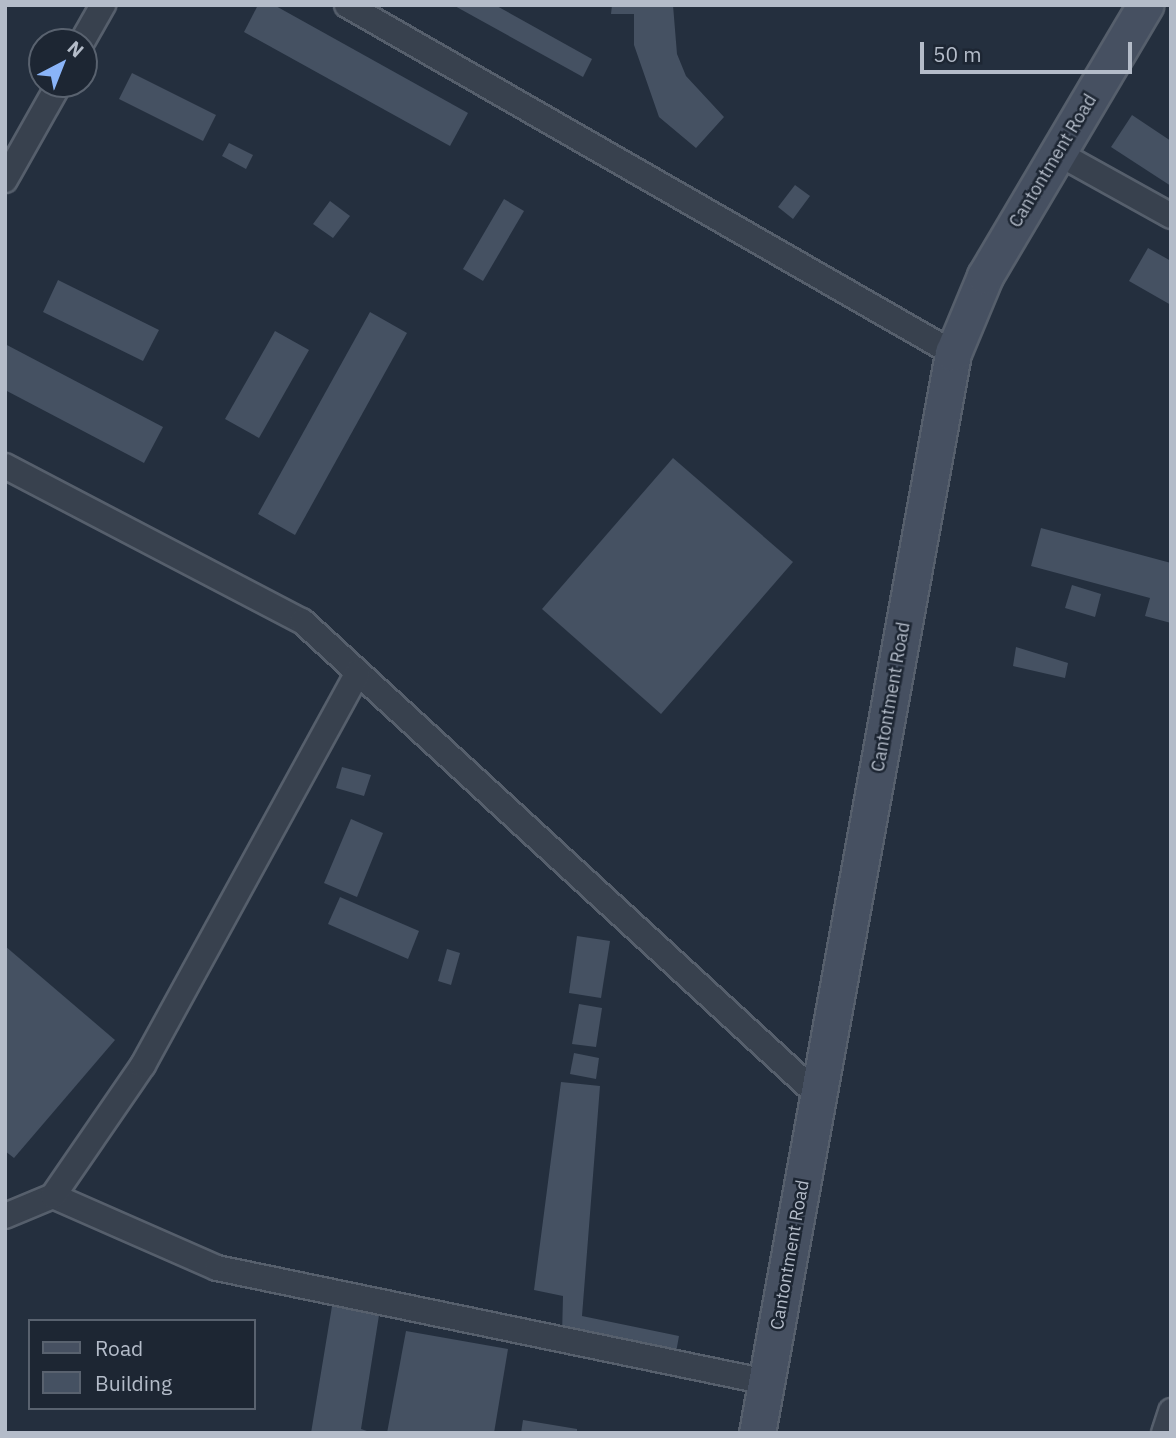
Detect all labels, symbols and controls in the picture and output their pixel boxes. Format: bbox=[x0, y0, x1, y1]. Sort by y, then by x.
north arrow bbox=[28, 28, 98, 98]
scale bar bbox=[924, 28, 1136, 72]
text: N bbox=[63, 35, 89, 62]
text: 50 m bbox=[933, 40, 982, 68]
street label: Cantontment Road bbox=[1005, 90, 1101, 232]
street label: Cantontment Road bbox=[867, 620, 915, 774]
street label: Cantontment Road bbox=[766, 1178, 814, 1332]
legend bbox=[28, 1319, 256, 1410]
text: Road bbox=[95, 1334, 143, 1362]
text: Building bbox=[95, 1369, 172, 1397]

